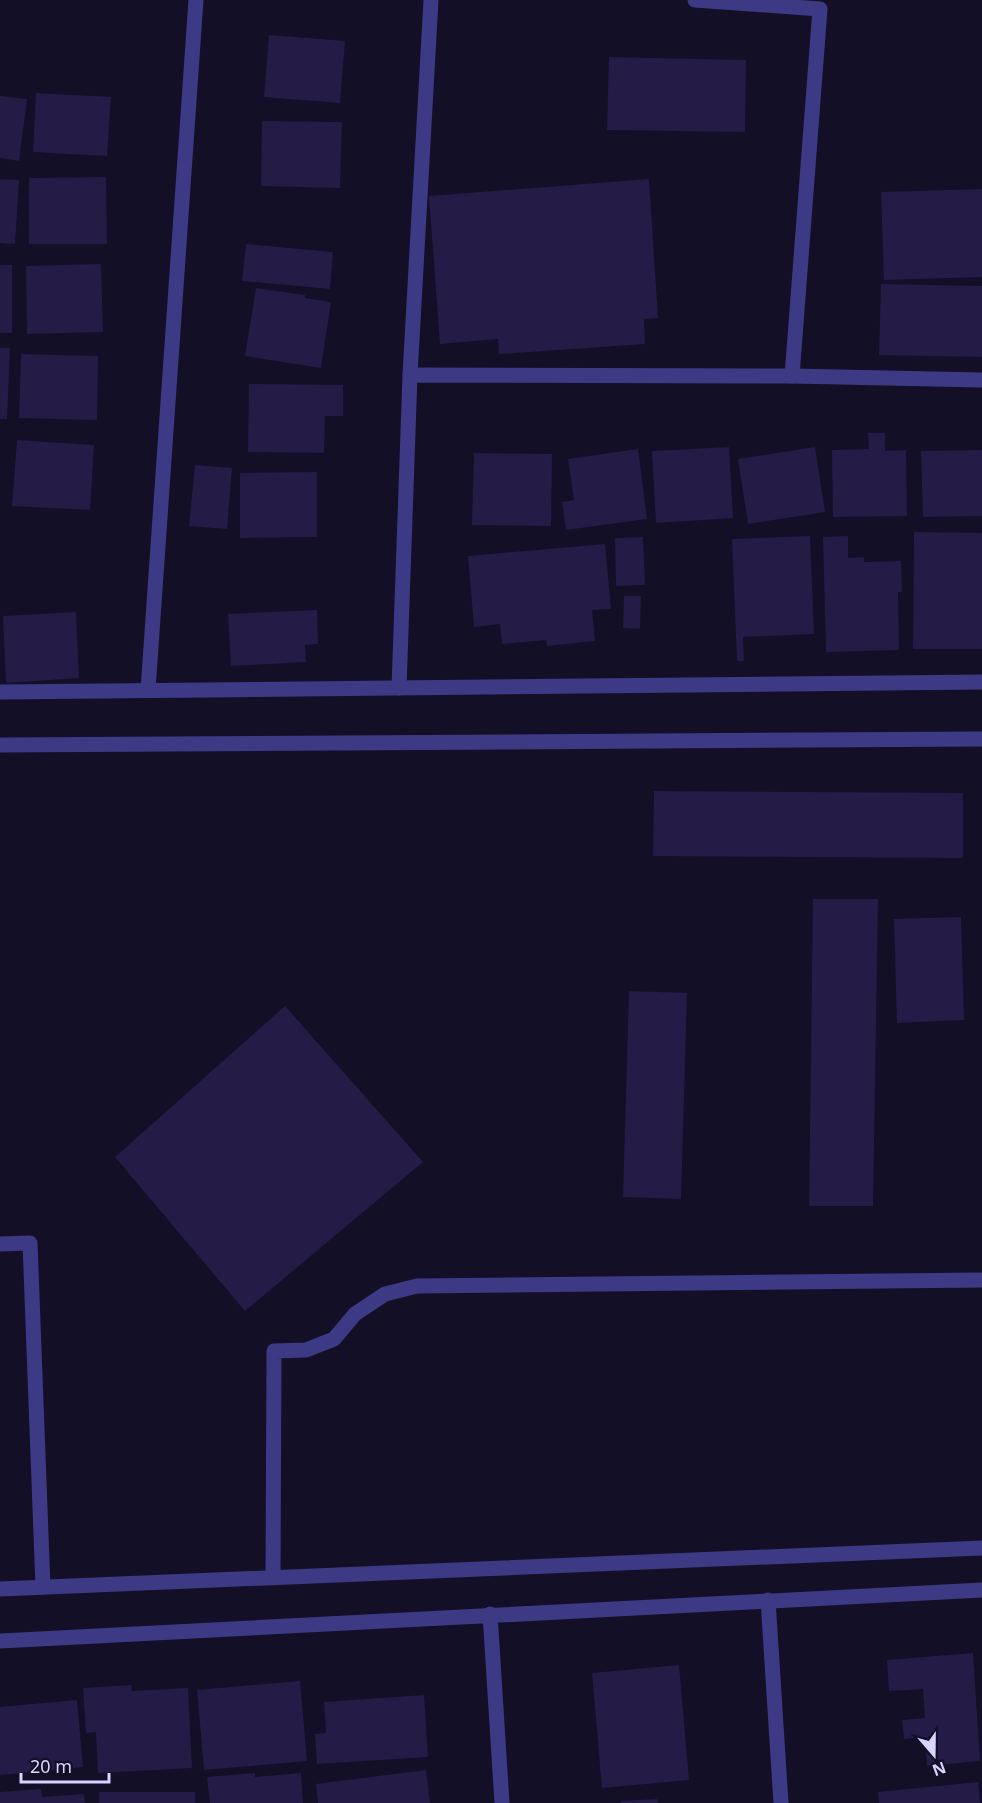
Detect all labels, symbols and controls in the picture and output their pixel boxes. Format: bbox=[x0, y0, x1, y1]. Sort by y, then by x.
north arrow bbox=[904, 1725, 964, 1785]
scale bar bbox=[21, 1746, 110, 1784]
text: 20 m bbox=[30, 1754, 72, 1778]
text: N bbox=[929, 1757, 949, 1782]

